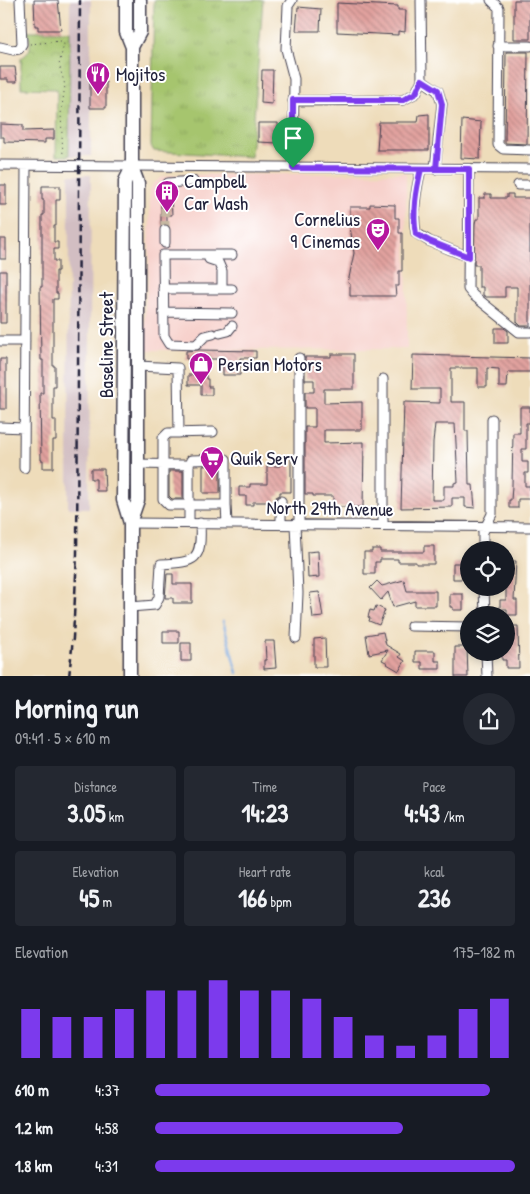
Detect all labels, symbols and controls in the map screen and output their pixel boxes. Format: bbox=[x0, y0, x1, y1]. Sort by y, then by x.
restaurant icon: Mojitos bbox=[85, 61, 111, 95]
place label: Mojitos bbox=[116, 61, 165, 87]
pin bbox=[272, 117, 314, 168]
icon: arrive bbox=[279, 124, 307, 152]
place label: Campbell Car Wash bbox=[184, 168, 248, 216]
building icon: Campbell Car Wash bbox=[154, 179, 180, 213]
place label: Cornelius 9 Cinemas bbox=[290, 206, 360, 254]
theatre icon: Cornelius 9 Cinemas bbox=[365, 217, 391, 251]
street label: Baseline Street bbox=[93, 292, 119, 398]
shop icon: Persian Motors bbox=[188, 351, 214, 385]
place label: Persian Motors bbox=[218, 351, 322, 377]
supermarket icon: Quik Serv bbox=[199, 445, 225, 479]
place label: Quik Serv bbox=[230, 445, 298, 471]
street label: North 29th Avenue bbox=[266, 494, 394, 522]
map controls bbox=[460, 541, 515, 661]
button: locate bbox=[460, 541, 515, 596]
button: layers bbox=[460, 606, 515, 661]
text: Morning run bbox=[15, 689, 139, 727]
button: share bbox=[463, 693, 515, 745]
text: 09:41 · 5 × 610 m bbox=[15, 727, 110, 749]
text: Distance bbox=[74, 777, 117, 796]
text: Time bbox=[253, 777, 277, 796]
text: Pace bbox=[423, 777, 446, 796]
text: 3.05 bbox=[67, 796, 106, 830]
text: 14:23 bbox=[241, 796, 289, 830]
text: 4:43 bbox=[404, 796, 440, 830]
text: km bbox=[106, 807, 124, 826]
text: /km bbox=[440, 807, 464, 826]
text: Elevation bbox=[72, 862, 119, 881]
text: Heart rate bbox=[239, 862, 291, 881]
text: kcal bbox=[424, 862, 445, 881]
text: 45 bbox=[79, 881, 99, 915]
text: 166 bbox=[238, 881, 267, 915]
text: 236 bbox=[418, 881, 451, 915]
text: m bbox=[99, 892, 112, 911]
text: bpm bbox=[267, 892, 292, 911]
text: Elevation bbox=[15, 941, 68, 963]
text: 175–182 m bbox=[453, 941, 515, 963]
text: 610 m bbox=[15, 1079, 49, 1101]
text: 4:37 bbox=[95, 1079, 120, 1101]
text: 1.2 km bbox=[15, 1117, 53, 1139]
text: 4:58 bbox=[95, 1117, 118, 1139]
text: 1.8 km bbox=[15, 1155, 52, 1177]
text: 4:31 bbox=[95, 1155, 118, 1177]

